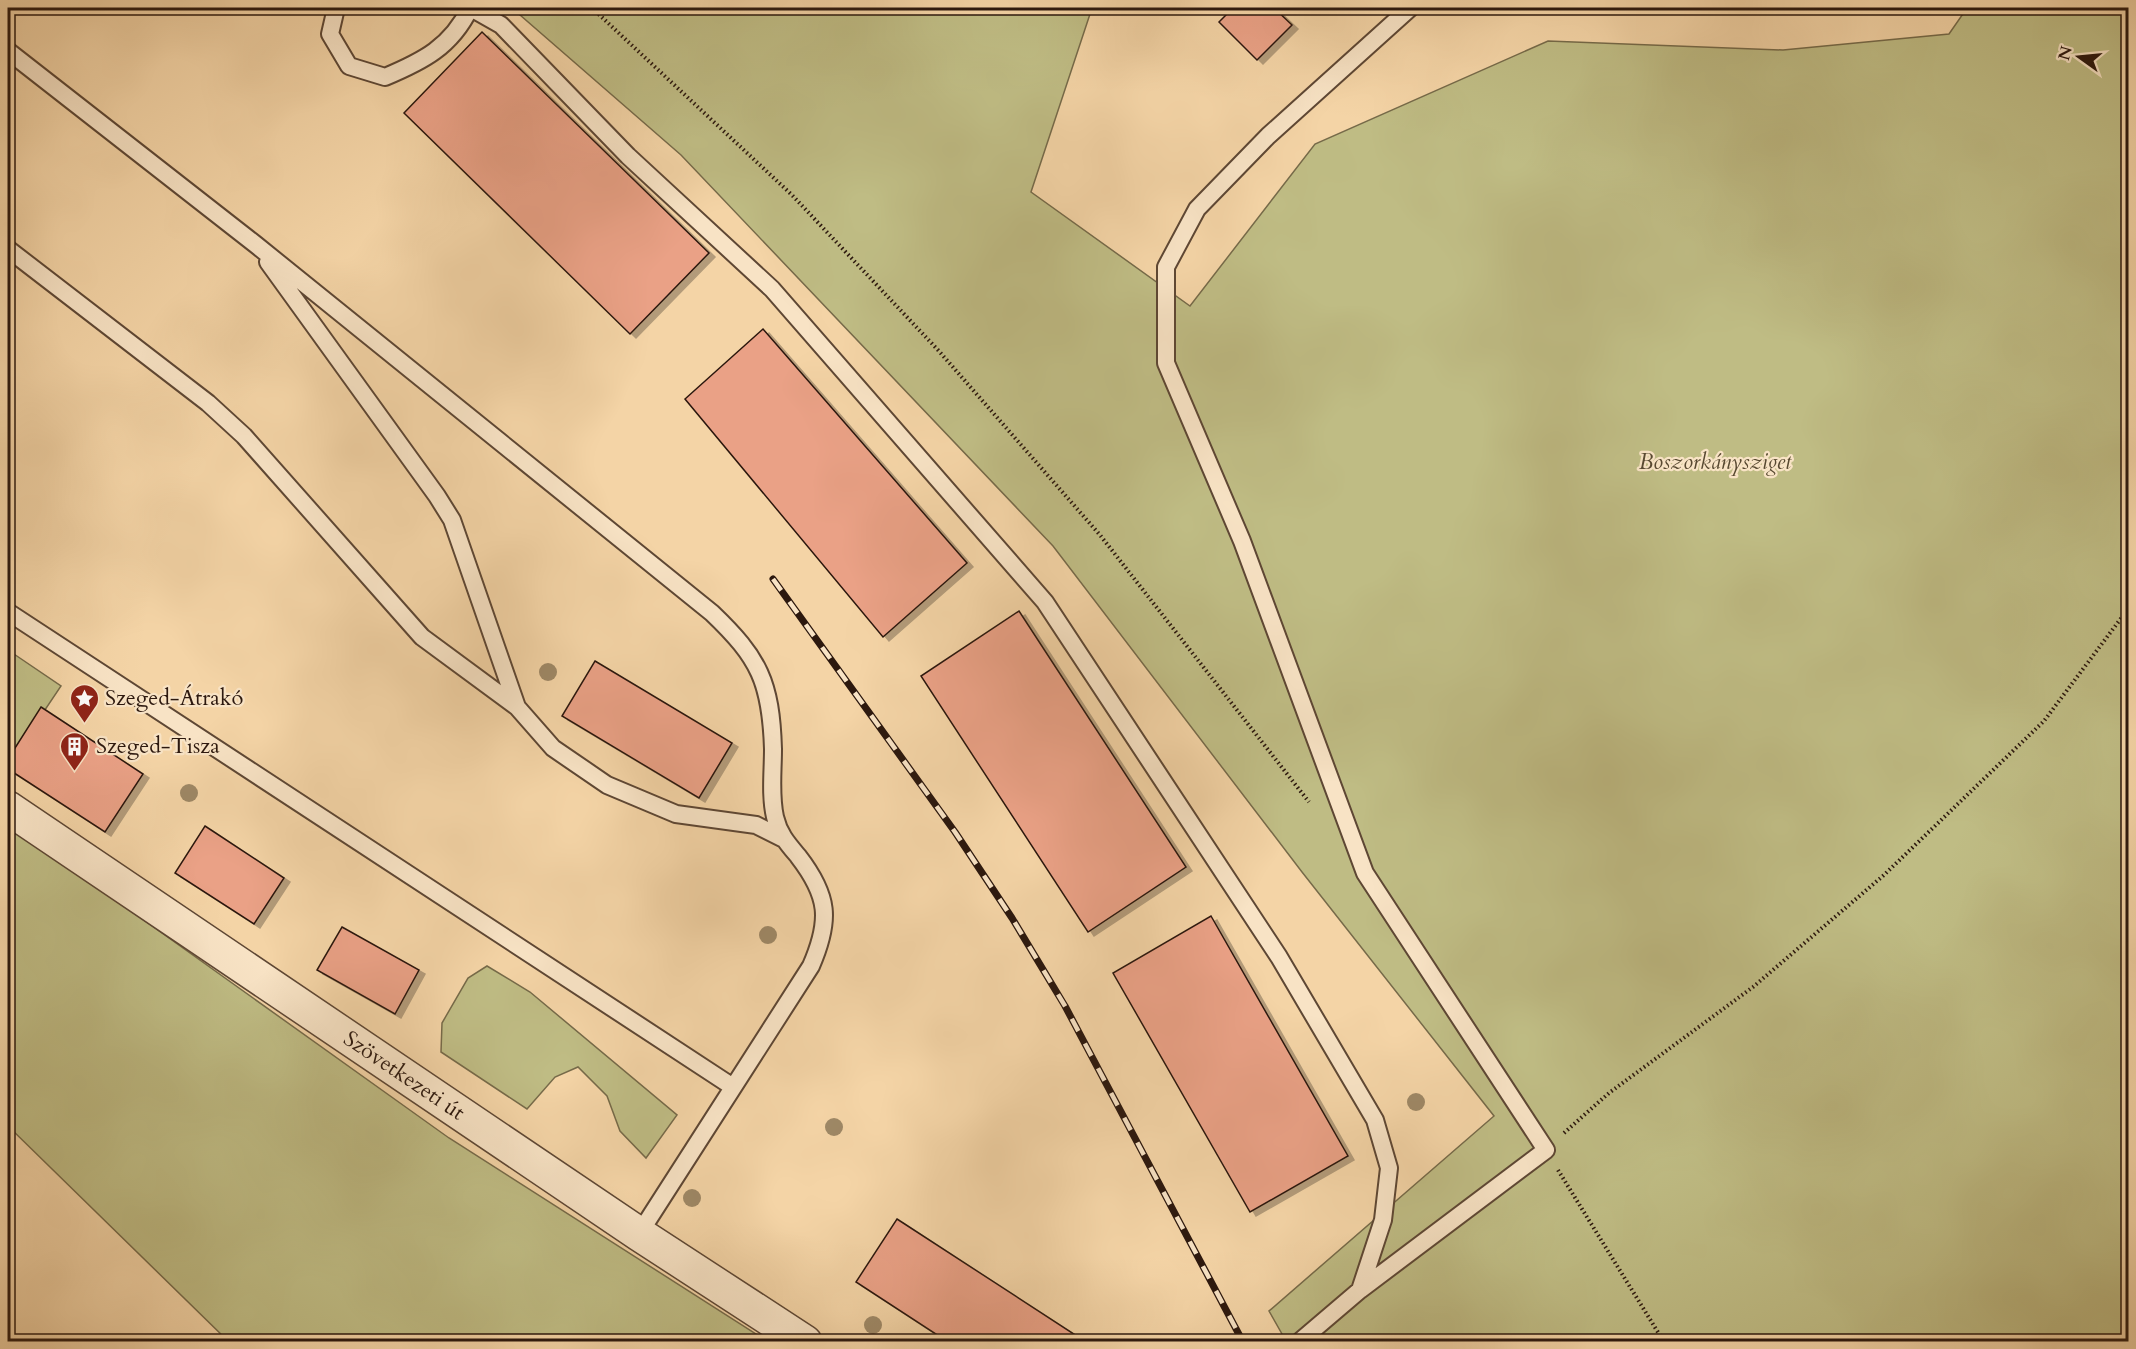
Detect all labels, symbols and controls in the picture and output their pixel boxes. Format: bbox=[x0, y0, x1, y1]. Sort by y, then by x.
north arrow bbox=[2049, 27, 2109, 87]
text: N bbox=[2053, 44, 2078, 63]
park label: Boszorkánysziget bbox=[1639, 447, 1792, 477]
place icon: Szeged-Átrakó bbox=[68, 682, 100, 724]
place label: Szeged-Átrakó bbox=[105, 683, 244, 713]
building icon: Szeged-Tisza bbox=[59, 730, 91, 772]
place label: Szeged-Tisza bbox=[96, 731, 220, 761]
street label: Szövetkezeti út bbox=[338, 1024, 471, 1127]

